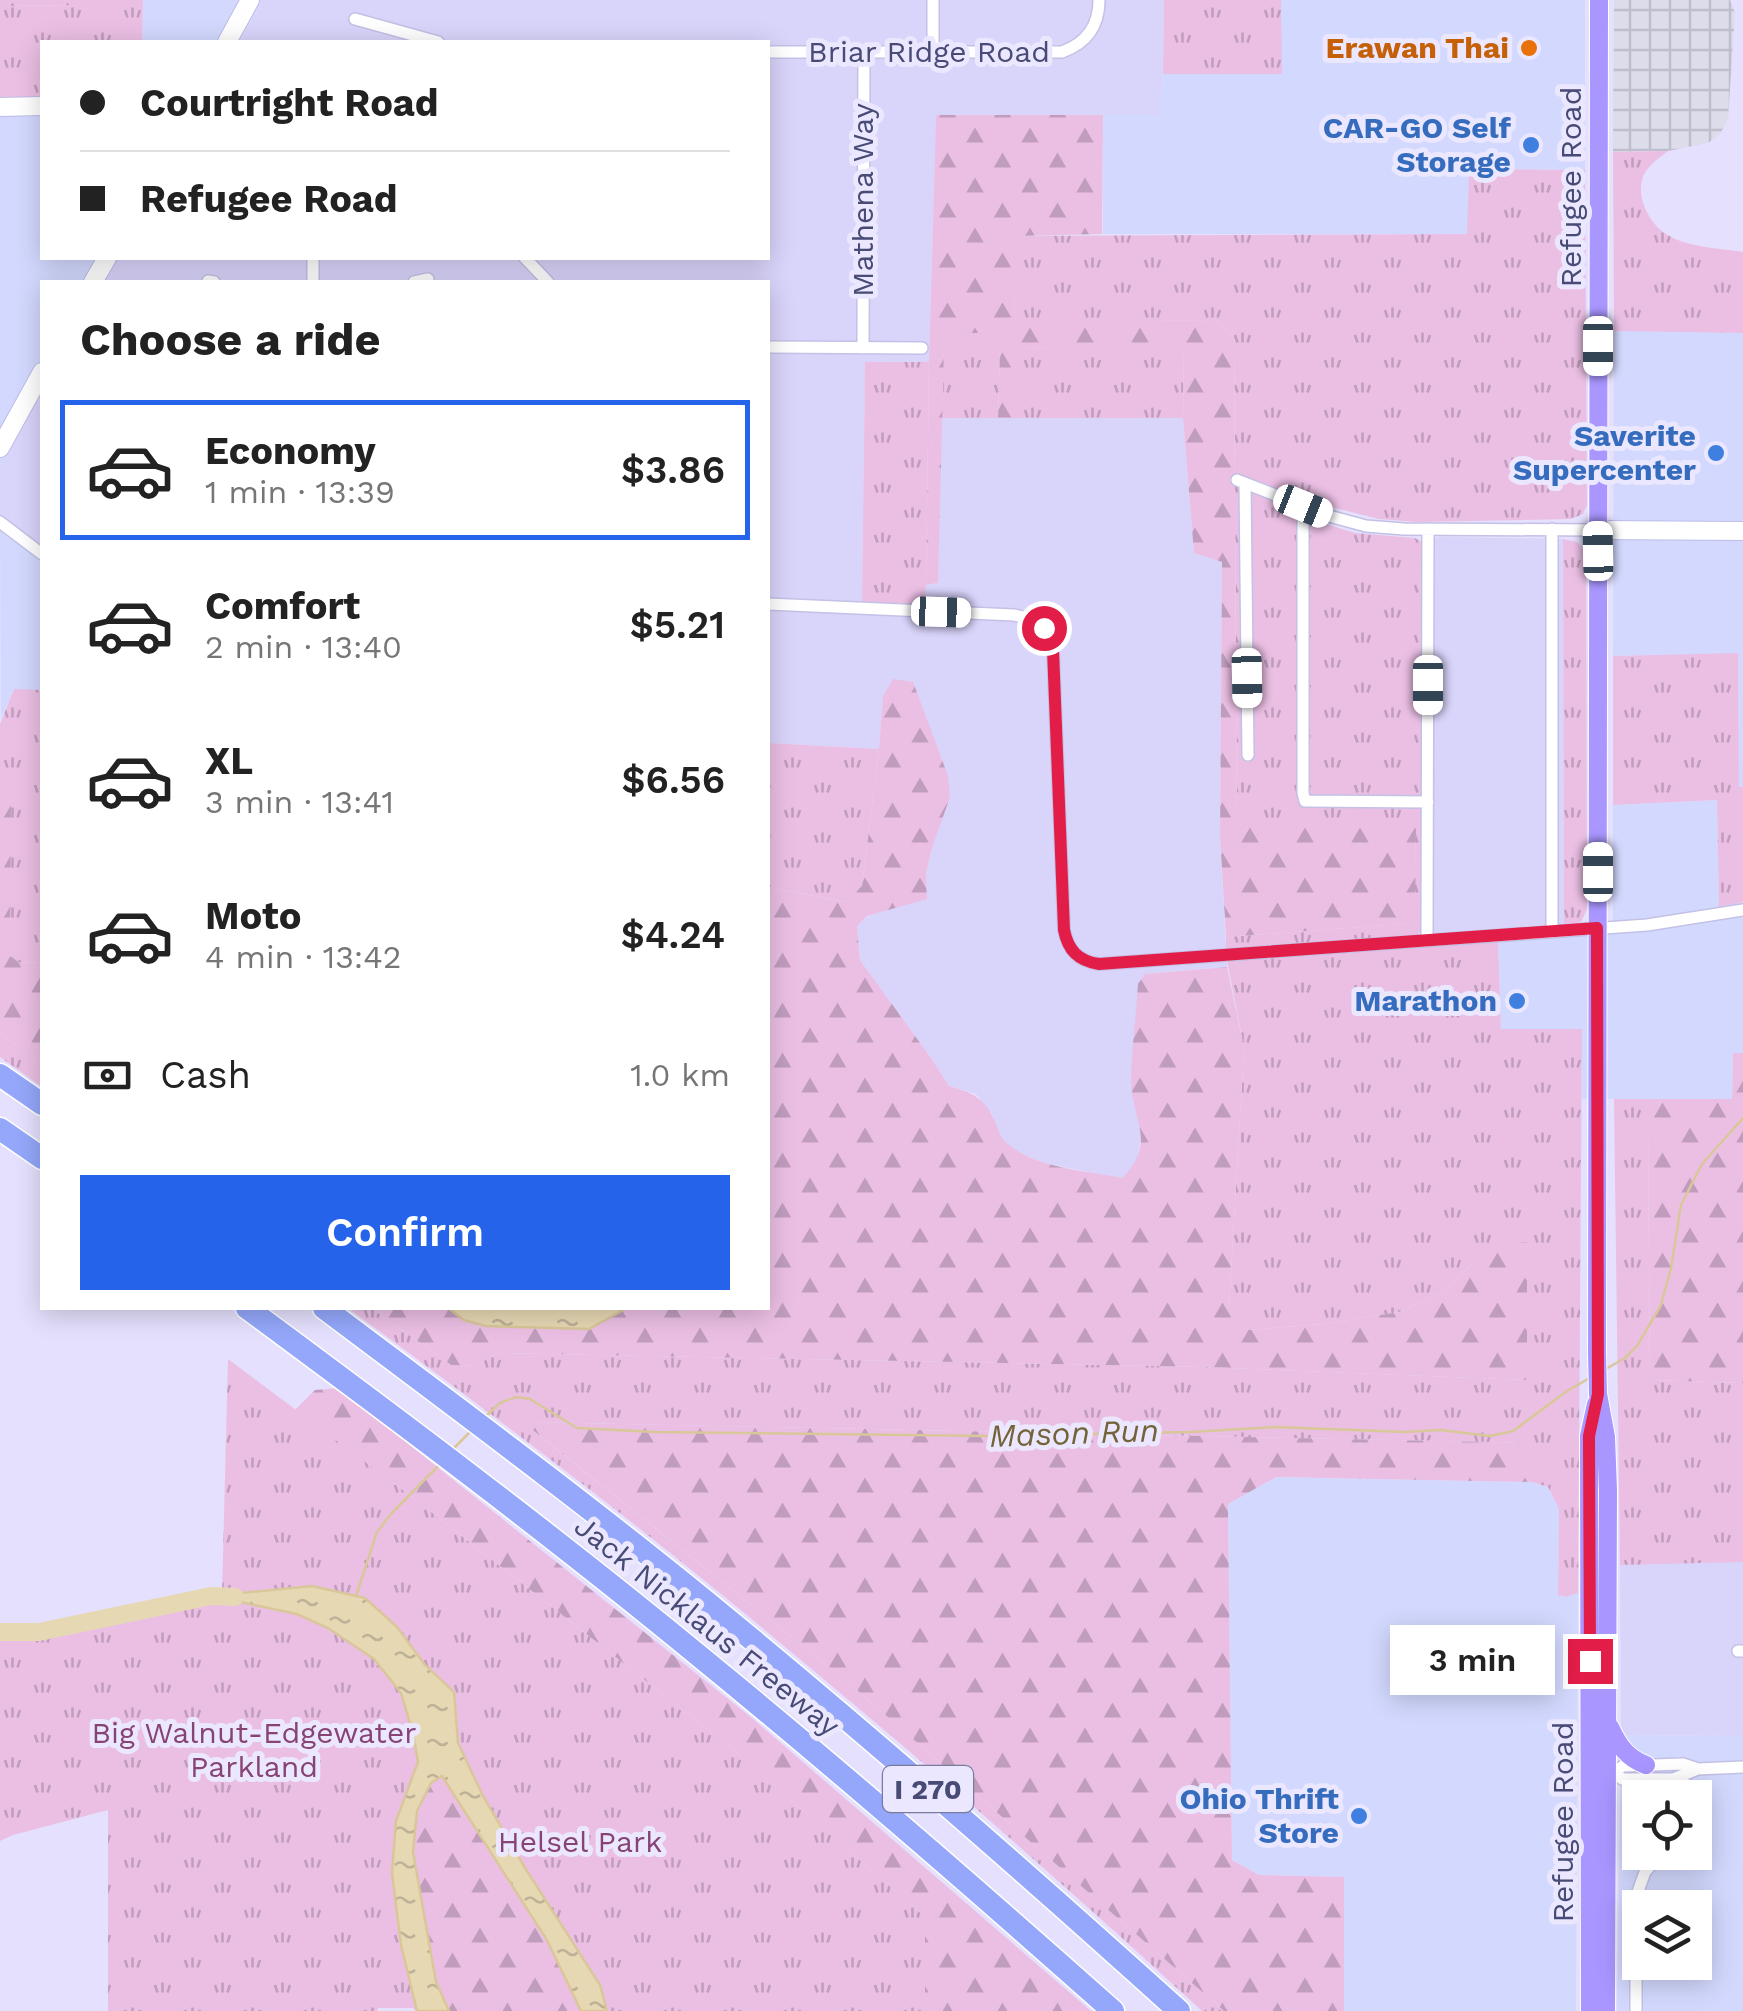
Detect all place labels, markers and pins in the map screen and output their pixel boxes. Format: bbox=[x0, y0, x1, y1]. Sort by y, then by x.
place label: Erawan Thai bbox=[1326, 30, 1509, 65]
marker: Erawan Thai bbox=[1518, 37, 1540, 59]
place label: CAR-GO Self Storage bbox=[1323, 110, 1512, 179]
marker: CAR-GO Self Storage bbox=[1520, 134, 1542, 156]
place label: Saverite Supercenter bbox=[1513, 418, 1696, 487]
marker: Saverite Supercenter bbox=[1705, 442, 1727, 464]
place label: Marathon bbox=[1354, 983, 1497, 1018]
marker: Marathon bbox=[1506, 990, 1528, 1012]
place label: Ohio Thrift Store bbox=[1179, 1781, 1339, 1850]
marker: Ohio Thrift Store bbox=[1348, 1805, 1370, 1827]

